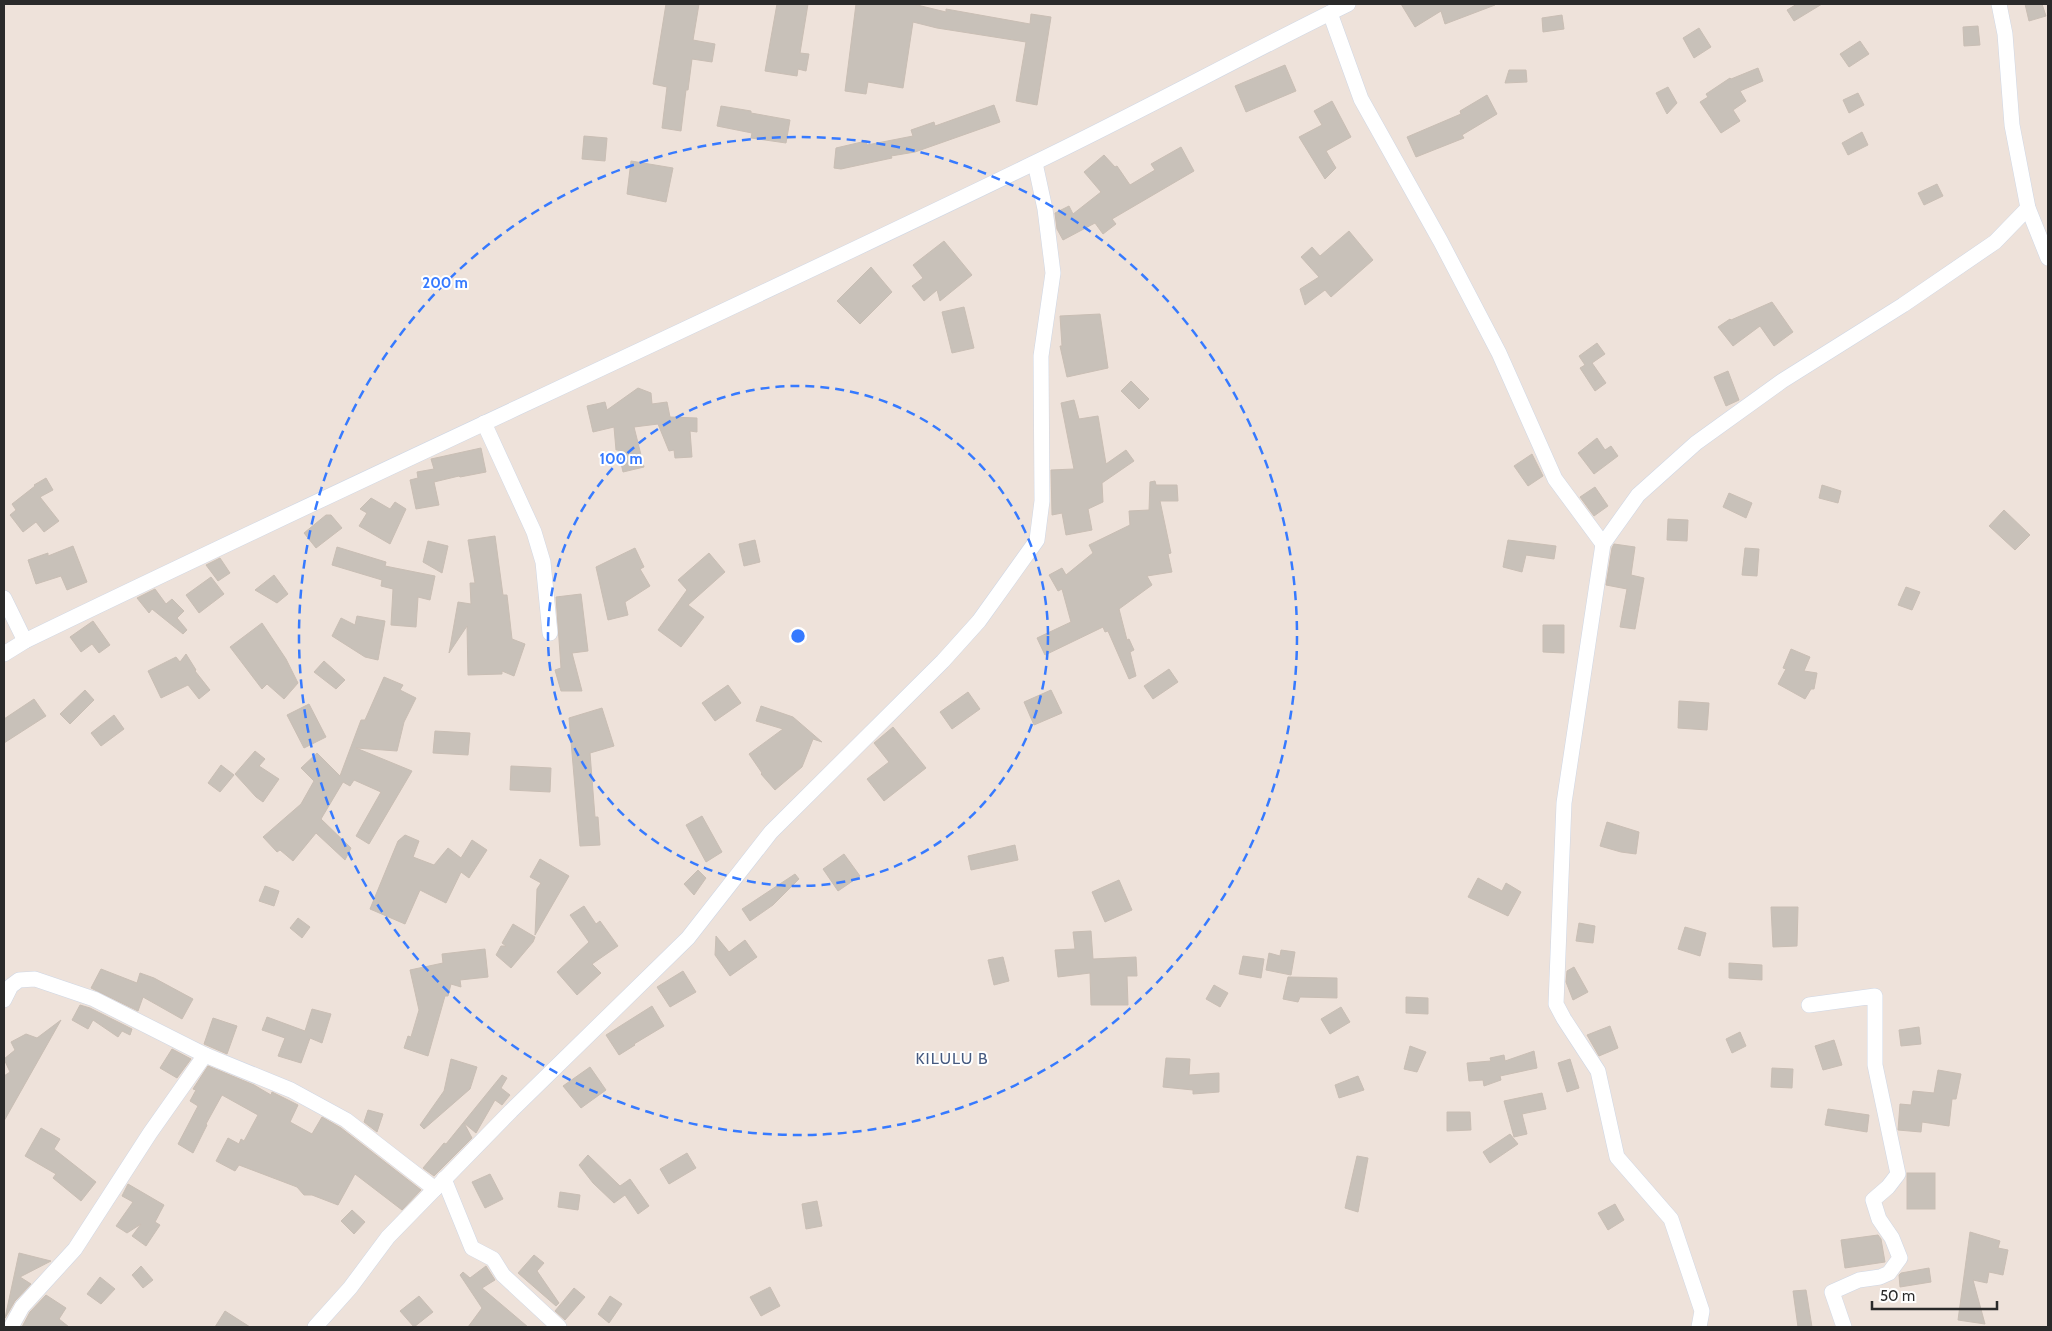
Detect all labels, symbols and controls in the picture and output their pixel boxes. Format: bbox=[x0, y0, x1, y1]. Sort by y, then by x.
text: 200 m bbox=[422, 274, 468, 292]
text: 100 m bbox=[599, 450, 643, 468]
centre of rings bbox=[789, 627, 807, 645]
district label: KILULU B bbox=[916, 1049, 988, 1068]
scale bar bbox=[1872, 1278, 1997, 1310]
text: 50 m bbox=[1880, 1287, 1915, 1305]

